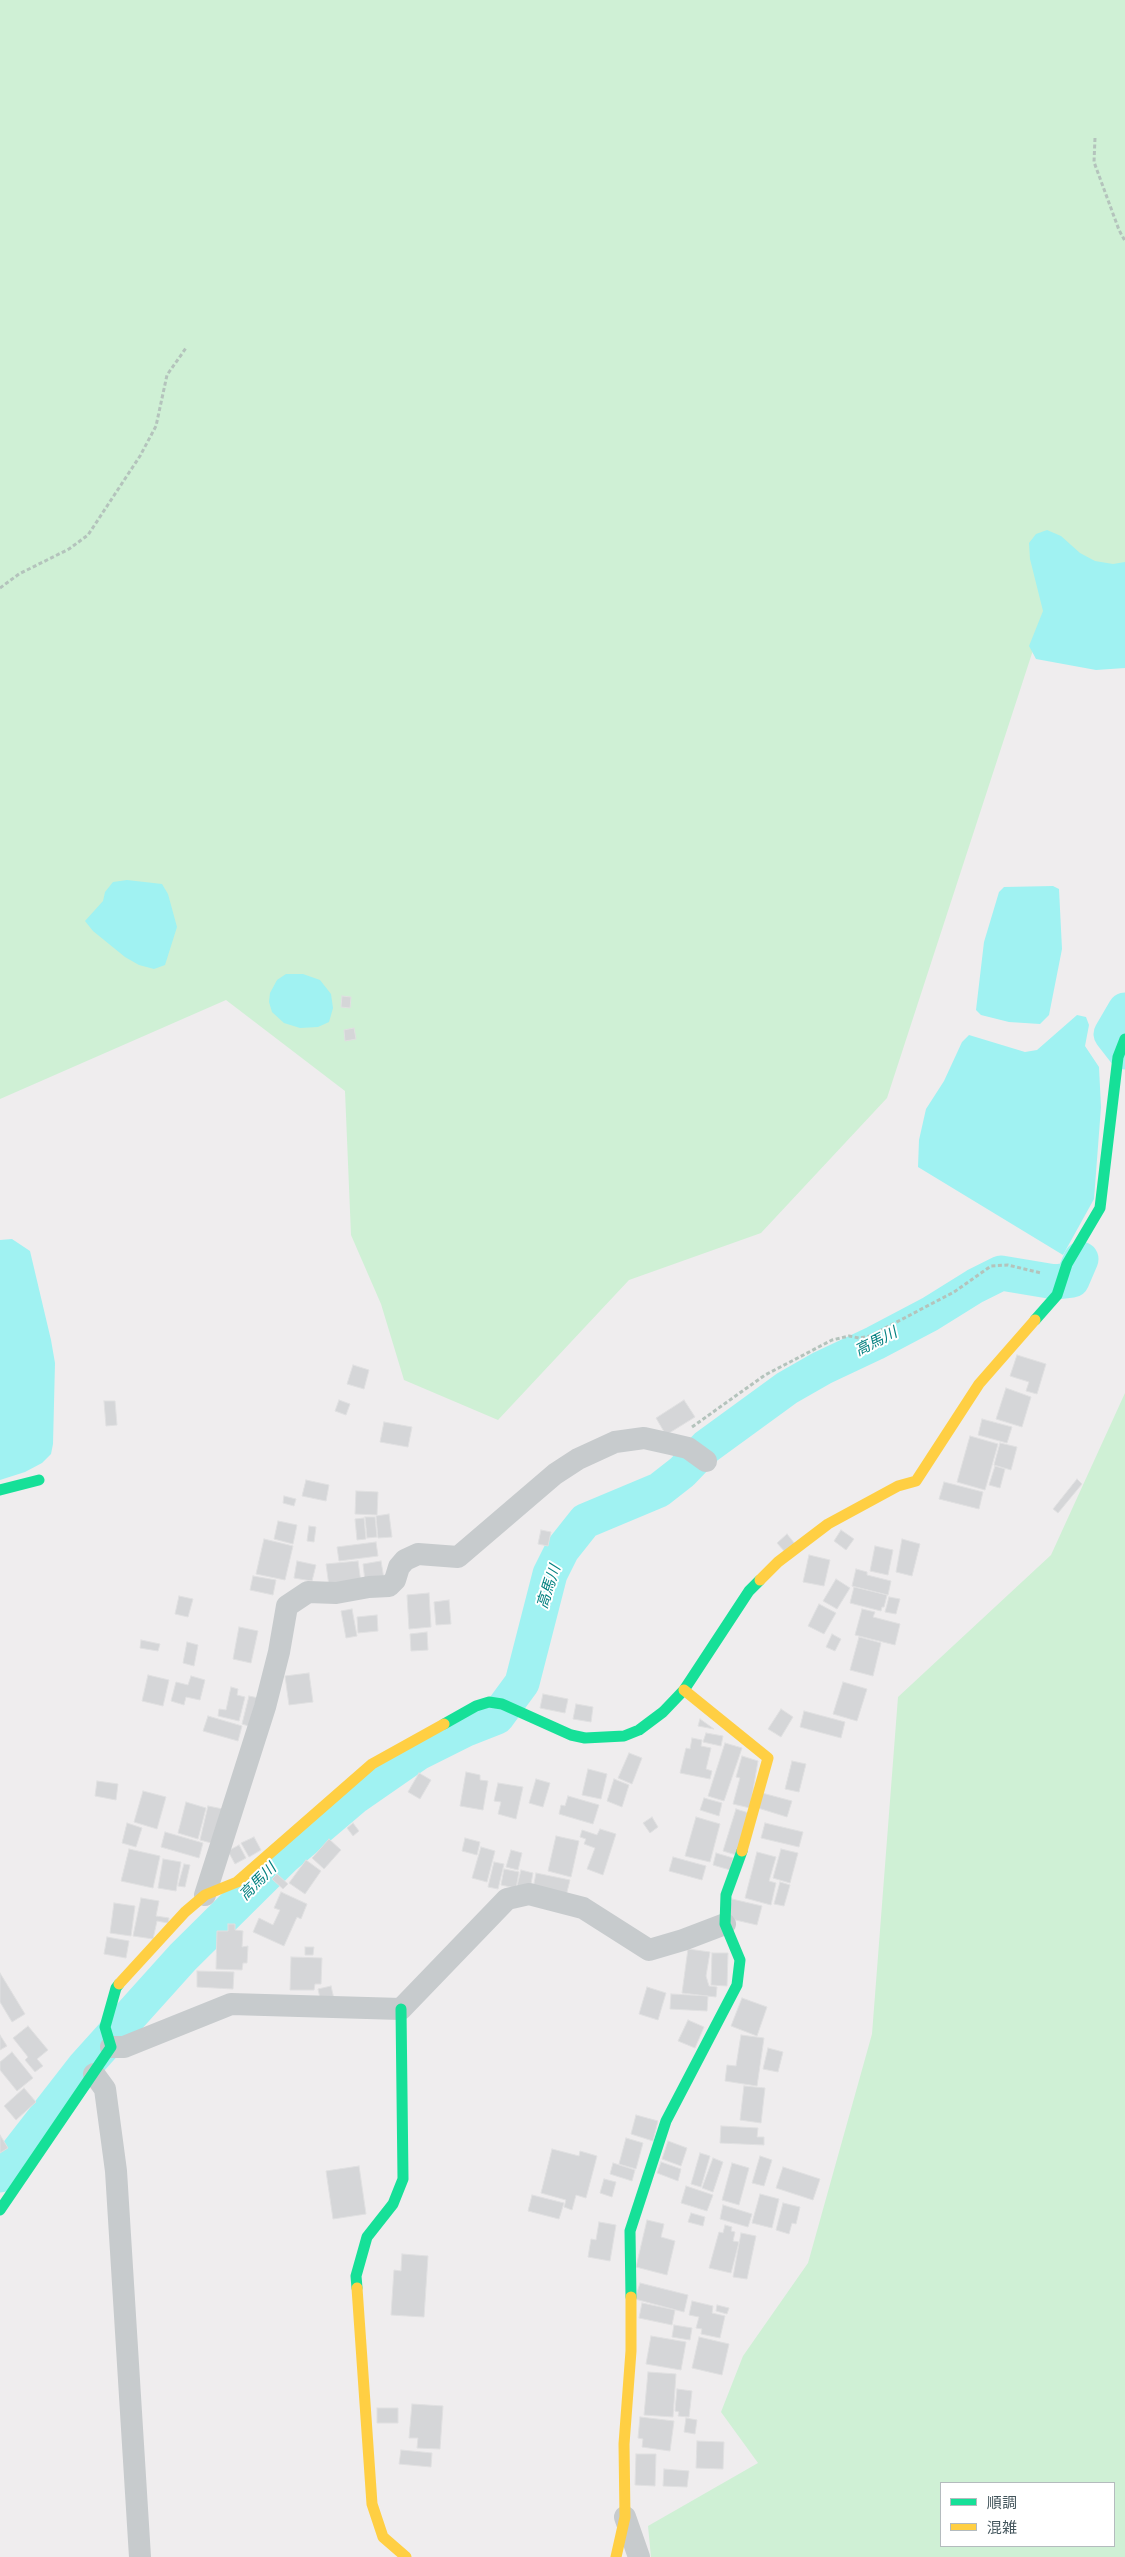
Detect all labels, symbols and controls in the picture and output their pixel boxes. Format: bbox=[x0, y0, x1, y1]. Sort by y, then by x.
water label: 高馬川 bbox=[852, 1324, 900, 1360]
water label: 高馬川 bbox=[533, 1563, 565, 1611]
water label: 高馬川 bbox=[236, 1860, 280, 1904]
legend bbox=[940, 2482, 1115, 2547]
text: 順調 bbox=[987, 2494, 1017, 2512]
text: 混雑 bbox=[987, 2519, 1017, 2537]

